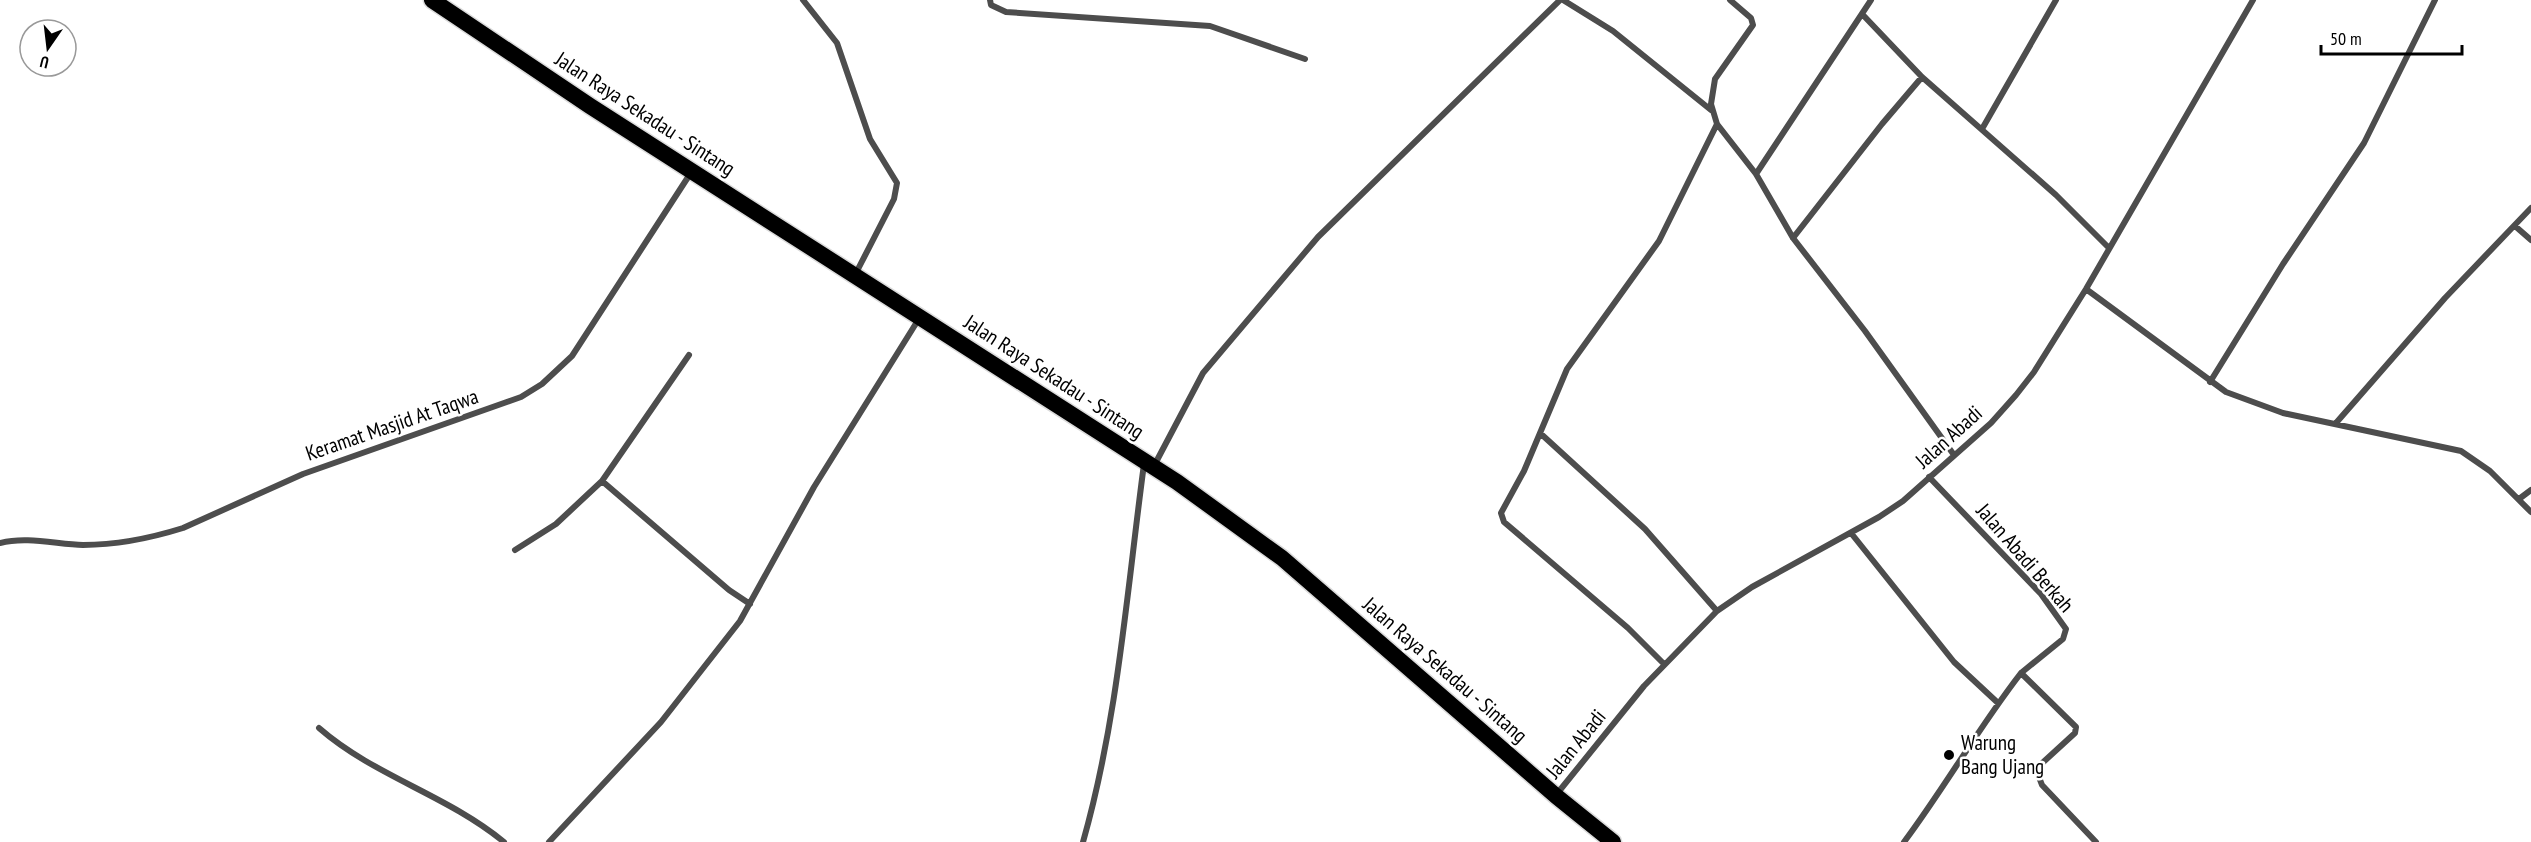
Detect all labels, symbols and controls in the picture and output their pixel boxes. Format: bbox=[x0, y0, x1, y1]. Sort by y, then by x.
north arrow bbox=[18, 18, 78, 78]
scale bar bbox=[2321, 18, 2462, 56]
text: 50 m bbox=[2330, 27, 2362, 50]
street label: Jalan Raya Sekadau - Sintang bbox=[549, 45, 740, 182]
text: U bbox=[38, 52, 51, 73]
street label: Jalan Raya Sekadau - Sintang bbox=[958, 308, 1149, 445]
street label: Keramat Masjid At Taqwa bbox=[302, 382, 482, 467]
street label: Jalan Abadi bbox=[1909, 400, 1988, 474]
street label: Jalan Abadi Berkah bbox=[1970, 497, 2080, 618]
street label: Jalan Raya Sekadau - Sintang bbox=[1357, 590, 1533, 748]
street label: Jalan Abadi bbox=[1539, 704, 1612, 784]
place label: Warung Bang Ujang bbox=[1961, 729, 2044, 780]
marker: Warung Bang Ujang bbox=[1942, 748, 1956, 762]

